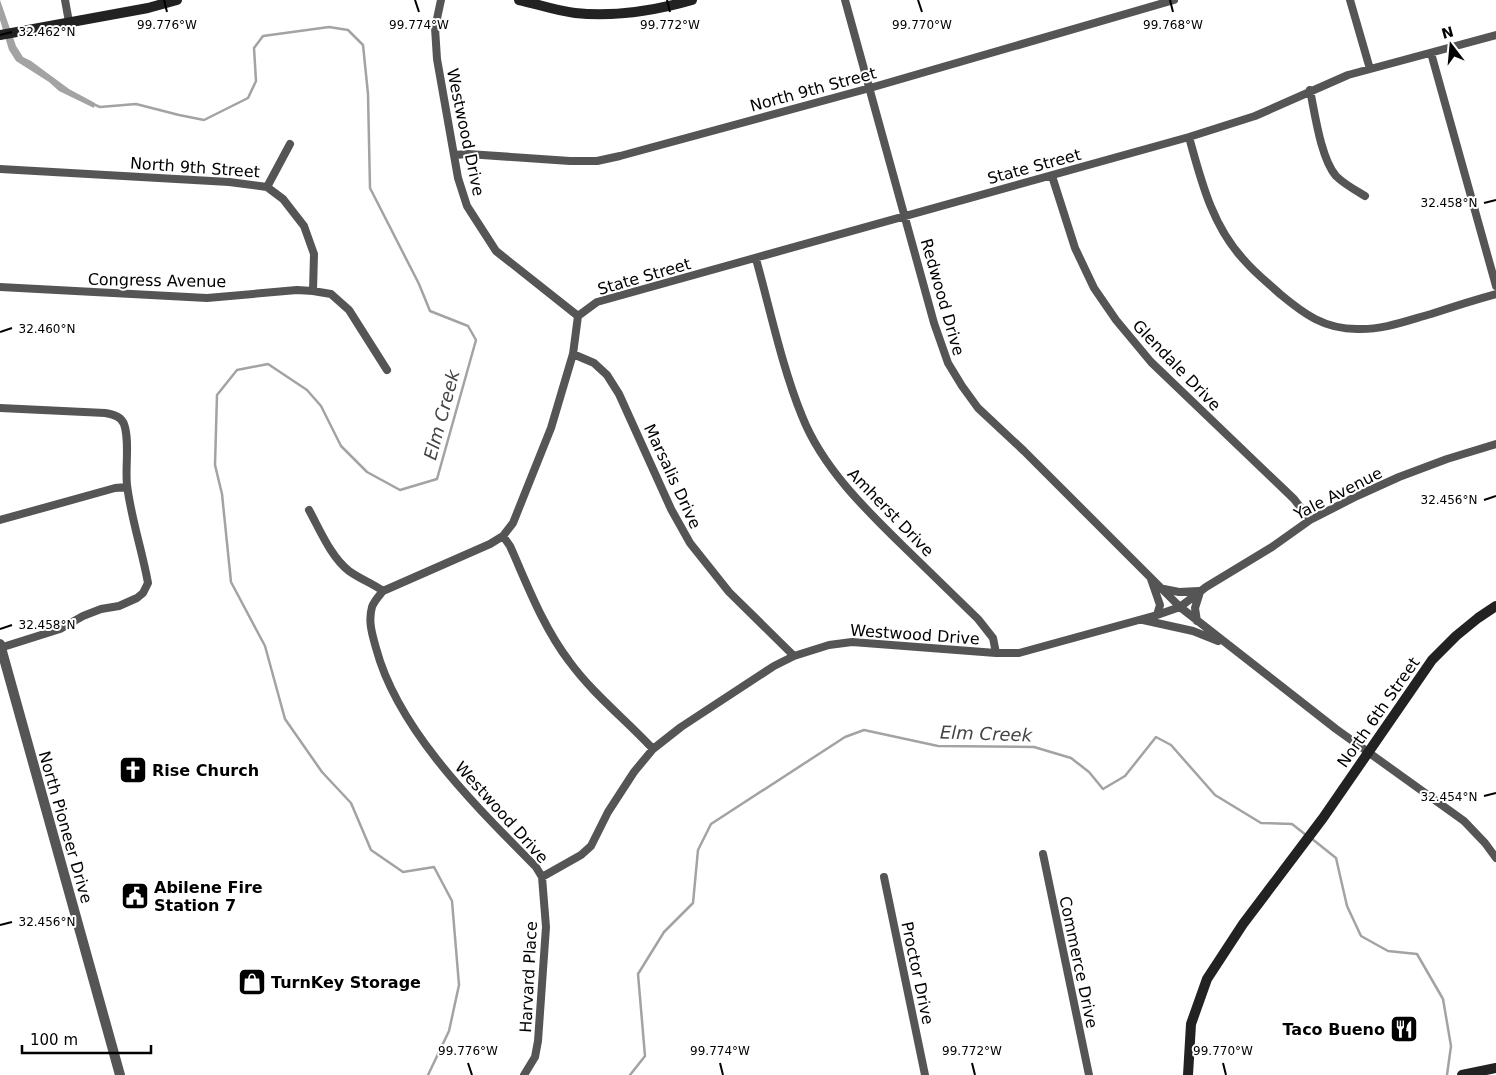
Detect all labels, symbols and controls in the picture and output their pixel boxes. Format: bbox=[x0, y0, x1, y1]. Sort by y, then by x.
text: 99.776°W bbox=[137, 18, 197, 32]
text: 99.774°W bbox=[389, 18, 449, 32]
text: 99.772°W bbox=[640, 18, 700, 32]
text: 99.770°W bbox=[892, 18, 952, 32]
text: 99.768°W bbox=[1143, 18, 1203, 32]
north arrow bbox=[1426, 20, 1476, 70]
text: N bbox=[1440, 23, 1455, 42]
text: 32.462°N bbox=[19, 25, 75, 39]
street label: North 9th Street bbox=[748, 63, 878, 116]
street label: Westwood Drive bbox=[443, 67, 488, 198]
street label: State Street bbox=[985, 145, 1083, 188]
street label: North 9th Street bbox=[129, 153, 261, 182]
text: 32.458°N bbox=[1421, 196, 1477, 210]
street label: Redwood Drive bbox=[917, 236, 968, 358]
street label: State Street bbox=[595, 254, 693, 299]
street label: Congress Avenue bbox=[88, 270, 226, 291]
street label: Glendale Drive bbox=[1129, 316, 1225, 415]
text: 32.460°N bbox=[19, 322, 75, 336]
water label: Elm Creek bbox=[419, 366, 464, 462]
street label: Marsalis Drive bbox=[640, 421, 705, 532]
street label: Yale Avenue bbox=[1290, 463, 1385, 524]
street label: Amherst Drive bbox=[844, 464, 938, 560]
text: 32.456°N bbox=[1421, 493, 1477, 507]
text: 32.458°N bbox=[19, 618, 75, 632]
street label: Westwood Drive bbox=[850, 620, 980, 649]
street label: North 6th Street bbox=[1333, 654, 1424, 771]
water label: Elm Creek bbox=[940, 721, 1034, 746]
street label: North Pioneer Drive bbox=[35, 749, 96, 905]
church icon: Rise Church bbox=[118, 755, 148, 785]
street label: Westwood Drive bbox=[451, 758, 552, 867]
place label: Rise Church bbox=[152, 761, 259, 780]
text: 32.454°N bbox=[1421, 790, 1477, 804]
place label: Abilene Fire Station 7 bbox=[154, 878, 263, 915]
public building icon: Abilene Fire Station 7 bbox=[120, 881, 150, 911]
street label: Commerce Drive bbox=[1055, 894, 1102, 1030]
text: 32.456°N bbox=[19, 915, 75, 929]
street label: Proctor Drive bbox=[897, 920, 938, 1026]
street label: Harvard Place bbox=[516, 921, 541, 1033]
shop icon: TurnKey Storage bbox=[237, 967, 267, 997]
place label: TurnKey Storage bbox=[271, 973, 421, 992]
restaurant icon: Taco Bueno bbox=[1389, 1014, 1419, 1044]
place label: Taco Bueno bbox=[1282, 1020, 1385, 1039]
scale bar bbox=[22, 1022, 151, 1054]
text: 100 m bbox=[30, 1031, 78, 1049]
text: 99.776°W bbox=[438, 1044, 498, 1058]
text: 99.774°W bbox=[690, 1044, 750, 1058]
text: 99.772°W bbox=[942, 1044, 1002, 1058]
text: 99.770°W bbox=[1193, 1044, 1253, 1058]

